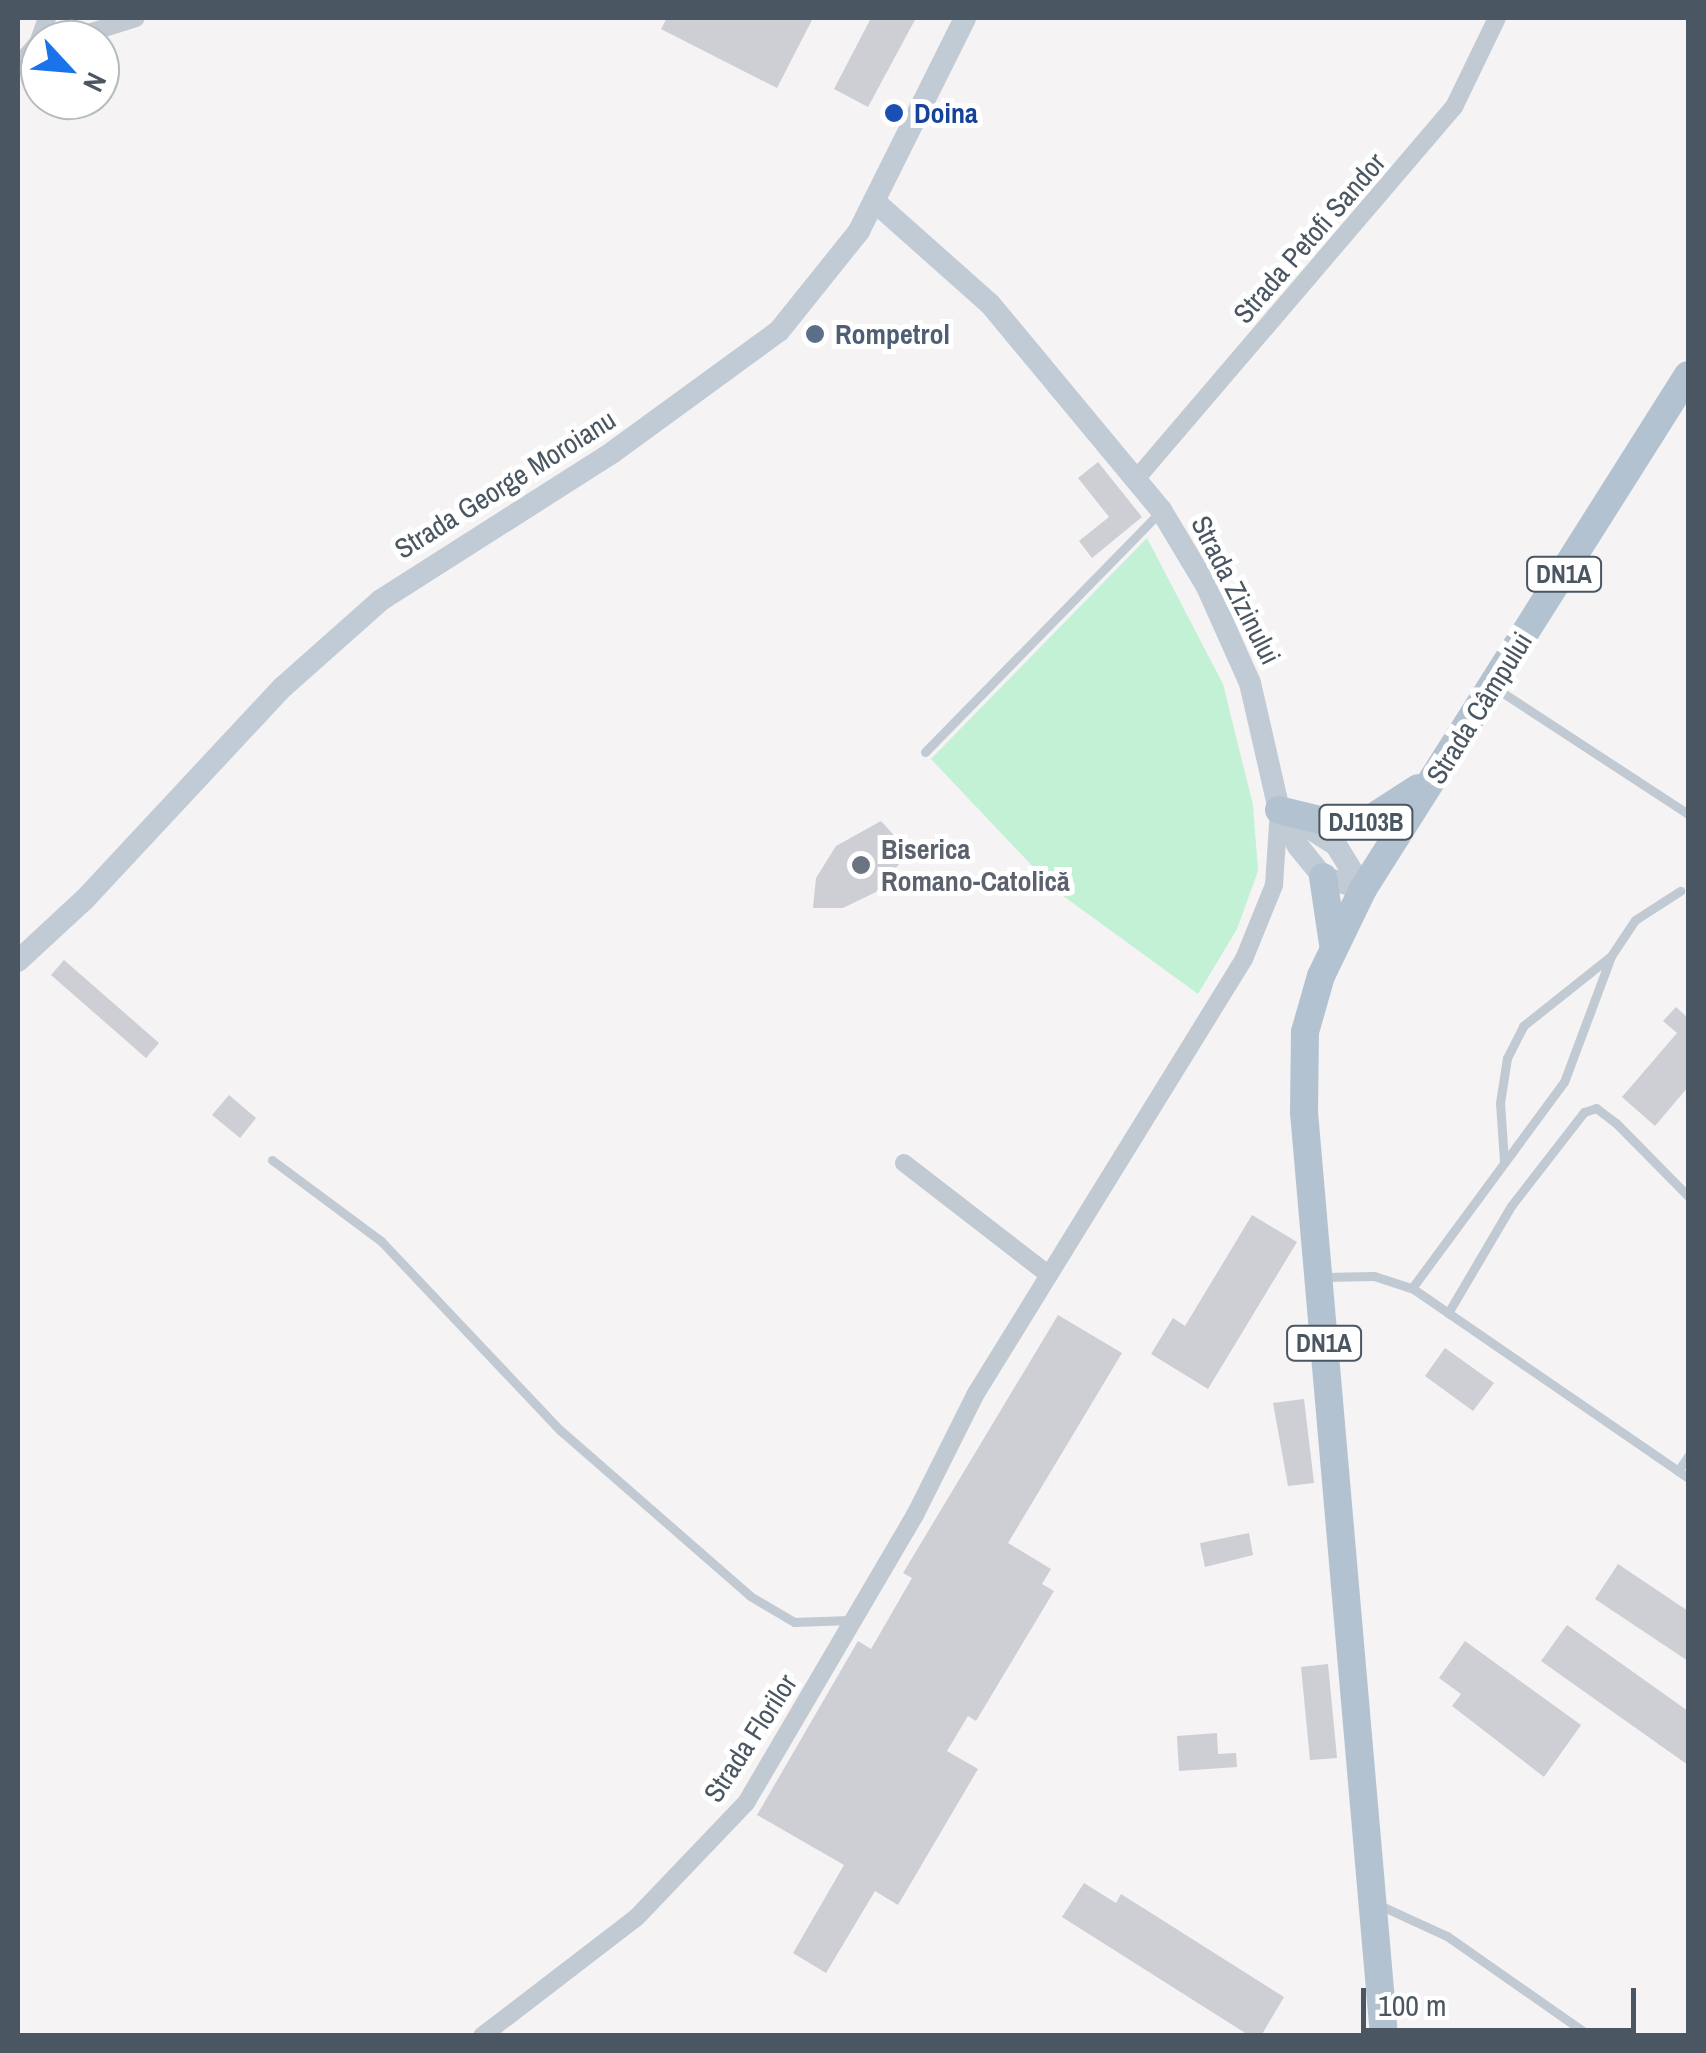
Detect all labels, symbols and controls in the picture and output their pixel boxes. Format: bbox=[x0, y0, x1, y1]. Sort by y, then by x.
north arrow bbox=[20, 20, 120, 120]
text: N bbox=[74, 66, 116, 98]
place label: Doina bbox=[914, 96, 978, 130]
marker: Doina bbox=[883, 102, 905, 124]
street label: Strada Petofi Sandor bbox=[1226, 146, 1392, 330]
place label: Rompetrol bbox=[835, 317, 950, 351]
marker: Rompetrol bbox=[804, 323, 826, 345]
street label: Strada George Moroianu bbox=[388, 402, 622, 566]
street label: Strada Zizinului bbox=[1184, 510, 1288, 670]
road number: DN1A bbox=[1524, 554, 1604, 594]
street label: Strada Câmpului bbox=[1419, 626, 1539, 790]
road number: DJ103B bbox=[1316, 802, 1416, 842]
place label: Biserica Romano-Catolică bbox=[881, 832, 1070, 898]
marker: Biserica Romano-Catolică bbox=[850, 854, 872, 876]
road number: DN1A bbox=[1284, 1323, 1364, 1363]
street label: Strada Florilor bbox=[696, 1668, 804, 1808]
scale bar bbox=[1366, 1968, 1641, 2030]
text: 100 m bbox=[1378, 1985, 1446, 2025]

